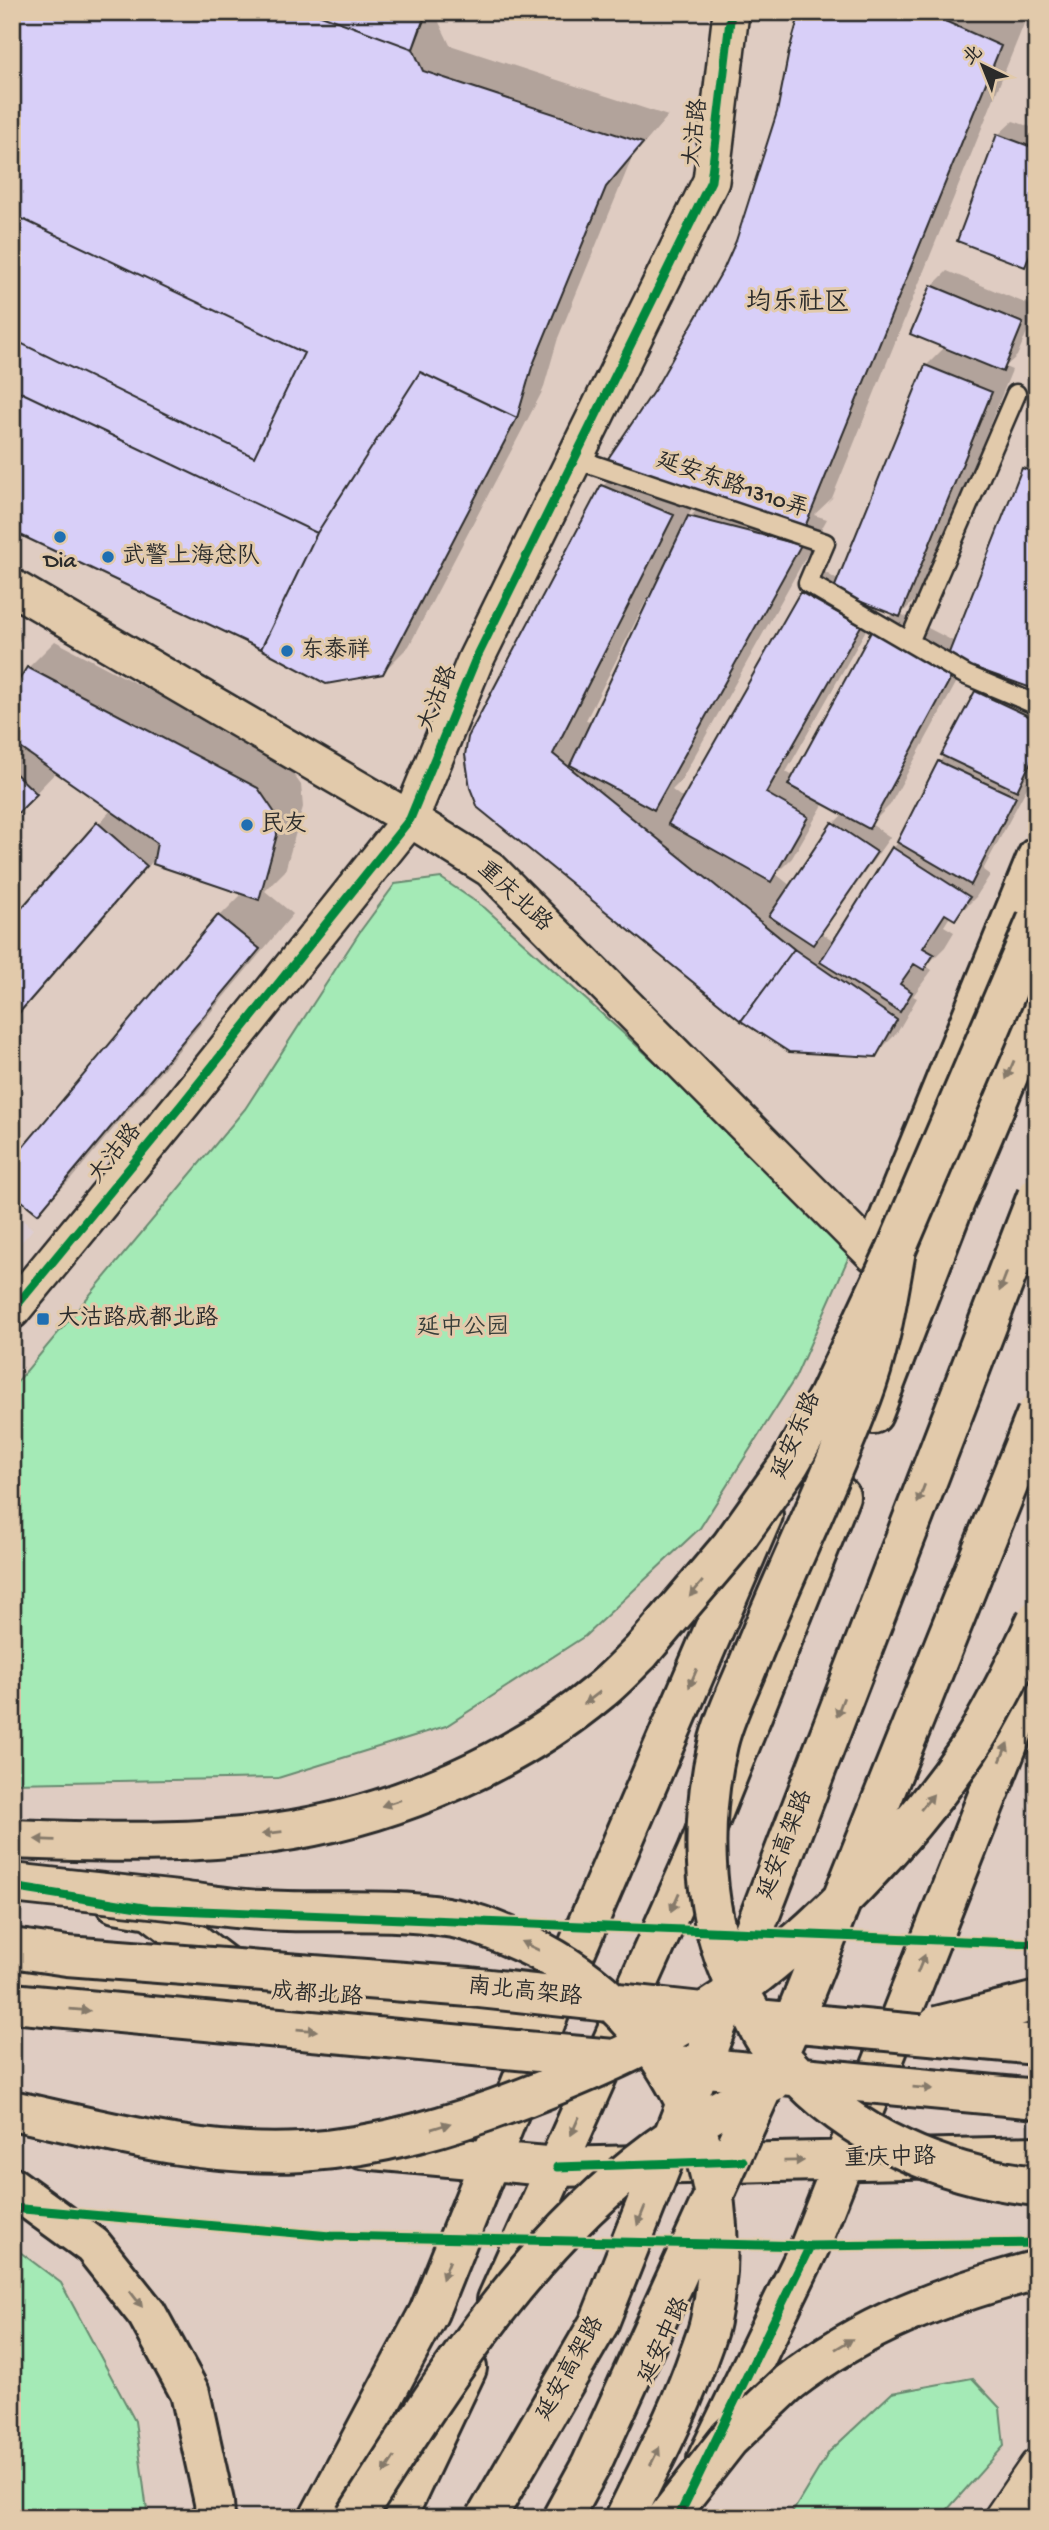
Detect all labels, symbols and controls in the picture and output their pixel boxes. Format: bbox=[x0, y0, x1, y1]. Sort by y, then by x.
north arrow bbox=[948, 32, 1018, 102]
text: 北 bbox=[959, 41, 989, 71]
street label: 大沽路 bbox=[679, 97, 714, 169]
district label: 均乐社区 bbox=[746, 288, 850, 320]
street label: 延安东路1310弄 bbox=[653, 446, 812, 525]
marker: Dia bbox=[52, 529, 68, 545]
place label: 武警上海总队 bbox=[122, 542, 260, 571]
place label: Dia bbox=[42, 549, 78, 576]
marker: 武警上海总队 bbox=[100, 549, 116, 565]
place label: 东泰祥 bbox=[301, 636, 370, 665]
marker: 东泰祥 bbox=[279, 643, 295, 659]
street label: 大沽路 bbox=[413, 662, 464, 736]
place label: 民友 bbox=[261, 811, 307, 839]
marker: 民友 bbox=[239, 817, 255, 833]
street label: 重庆北路 bbox=[471, 855, 558, 938]
one-way arrow bbox=[1005, 1059, 1016, 1080]
street label: 大沽路 bbox=[83, 1118, 148, 1189]
one-way arrow bbox=[998, 1272, 1009, 1293]
place label: 大沽路成都北路 bbox=[57, 1305, 218, 1333]
marker: 大沽路成都北路 bbox=[35, 1311, 51, 1327]
park label: 延中公园 bbox=[417, 1314, 509, 1342]
street label: 延安东路 bbox=[766, 1388, 827, 1484]
one-way arrow bbox=[916, 1484, 927, 1505]
one-way arrow bbox=[689, 1580, 704, 1597]
one-way arrow bbox=[687, 1668, 698, 1689]
one-way arrow bbox=[583, 1691, 601, 1706]
one-way arrow bbox=[834, 1696, 845, 1717]
one-way arrow bbox=[999, 1742, 1010, 1763]
street label: 延安高架路 bbox=[751, 1786, 819, 1904]
one-way arrow bbox=[919, 1794, 934, 1811]
one-way arrow bbox=[381, 1799, 402, 1809]
one-way arrow bbox=[261, 1827, 283, 1838]
one-way arrow bbox=[33, 1834, 55, 1846]
one-way arrow bbox=[669, 1892, 681, 1912]
one-way arrow bbox=[520, 1941, 540, 1952]
one-way arrow bbox=[915, 1953, 926, 1974]
street label: 南北高架路 bbox=[466, 1972, 584, 2012]
street label: 成都北路 bbox=[270, 1978, 364, 2013]
one-way arrow bbox=[69, 2005, 91, 2016]
one-way arrow bbox=[296, 2025, 318, 2036]
one-way arrow bbox=[913, 2083, 935, 2094]
one-way arrow bbox=[569, 2116, 580, 2137]
one-way arrow bbox=[431, 2121, 452, 2131]
street label: 重庆中路 bbox=[844, 2144, 936, 2173]
one-way arrow bbox=[783, 2155, 805, 2166]
one-way arrow bbox=[636, 2205, 647, 2226]
one-way arrow bbox=[440, 2259, 451, 2280]
one-way arrow bbox=[128, 2290, 143, 2308]
street label: 延安中路 bbox=[632, 2293, 697, 2388]
street label: 延安高架路 bbox=[530, 2311, 611, 2426]
one-way arrow bbox=[834, 2338, 853, 2351]
one-way arrow bbox=[649, 2446, 661, 2466]
one-way arrow bbox=[382, 2456, 396, 2474]

